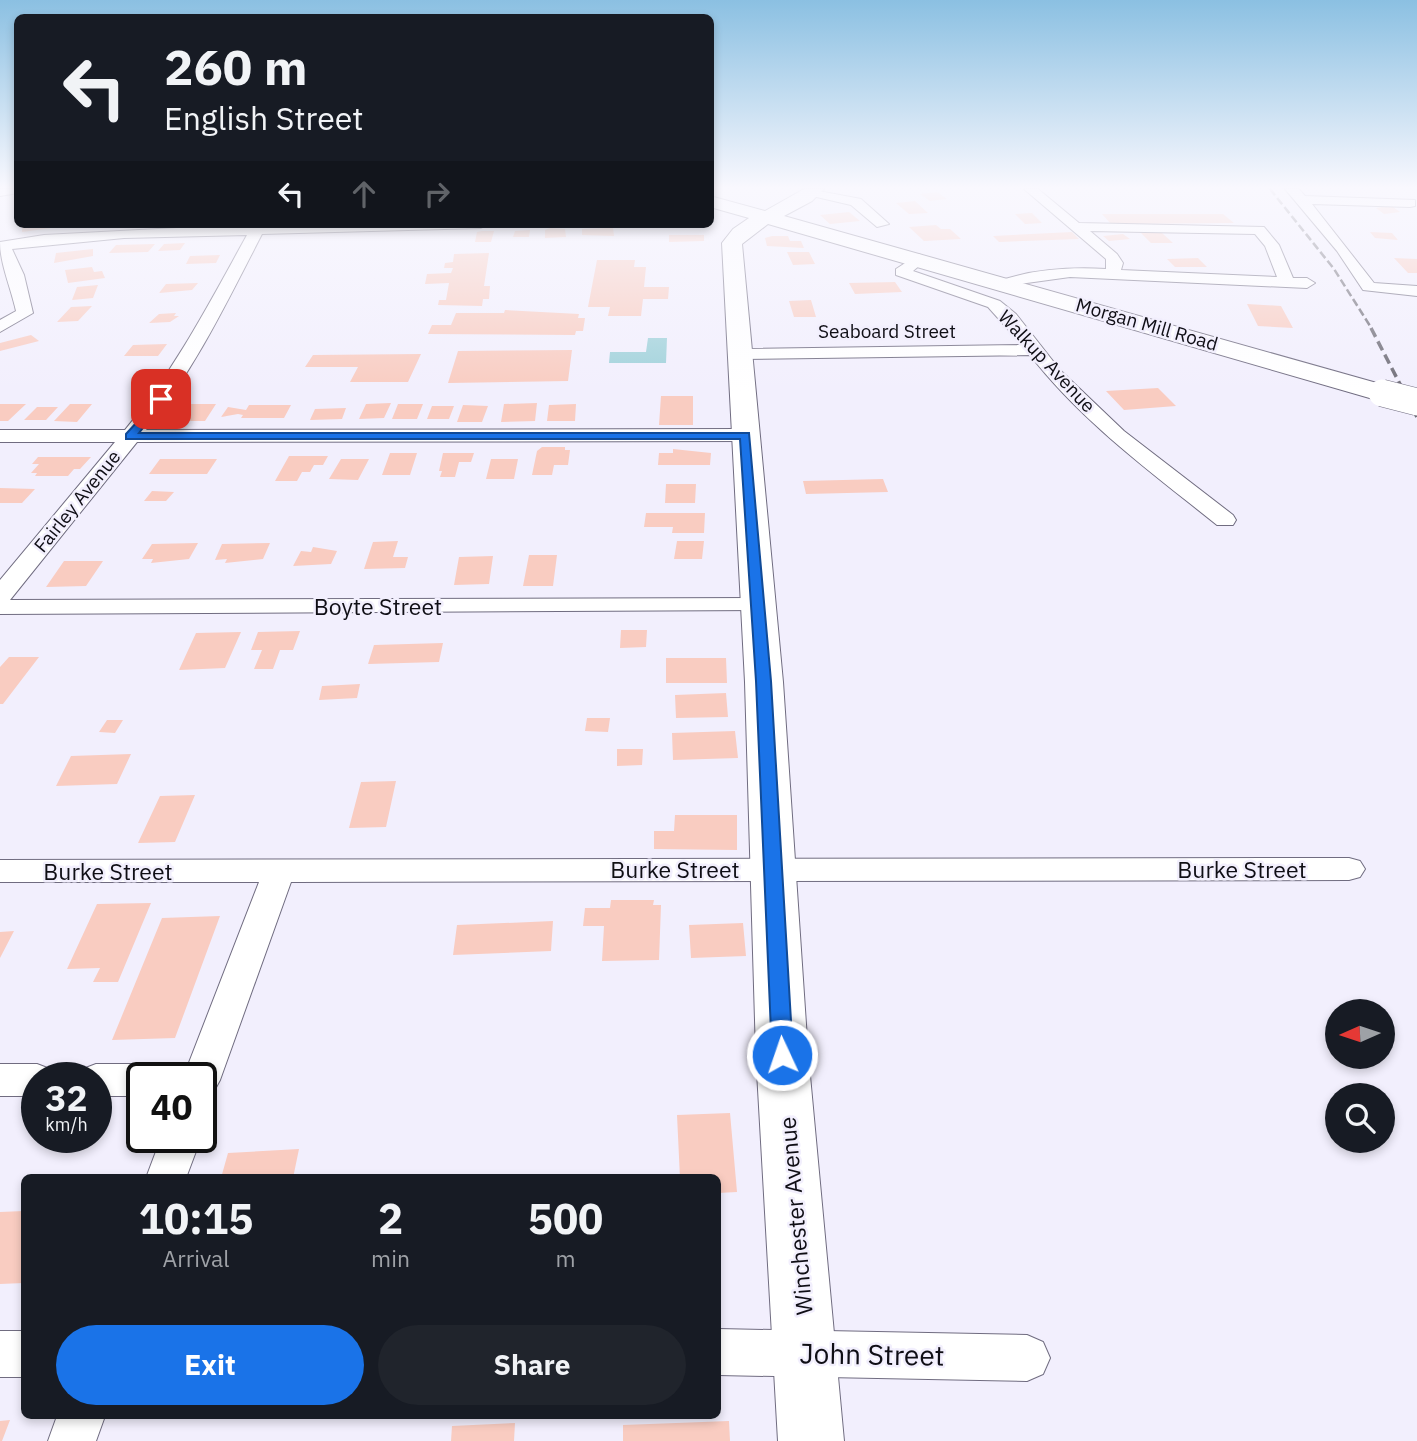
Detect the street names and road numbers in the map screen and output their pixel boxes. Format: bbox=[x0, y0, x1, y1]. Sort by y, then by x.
street label: Morgan Mill Road bbox=[1073, 292, 1221, 356]
street label: Walkup Avenue bbox=[993, 305, 1101, 417]
street label: Seaboard Street bbox=[818, 319, 956, 343]
street label: Fairley Avenue bbox=[28, 445, 126, 557]
street label: Boyte Street bbox=[314, 591, 442, 621]
street label: Burke Street bbox=[610, 854, 740, 884]
street label: Burke Street bbox=[1177, 854, 1307, 884]
street label: Burke Street bbox=[43, 856, 173, 886]
street label: Winchester Avenue bbox=[771, 1116, 819, 1316]
street label: John Street bbox=[799, 1334, 945, 1374]

